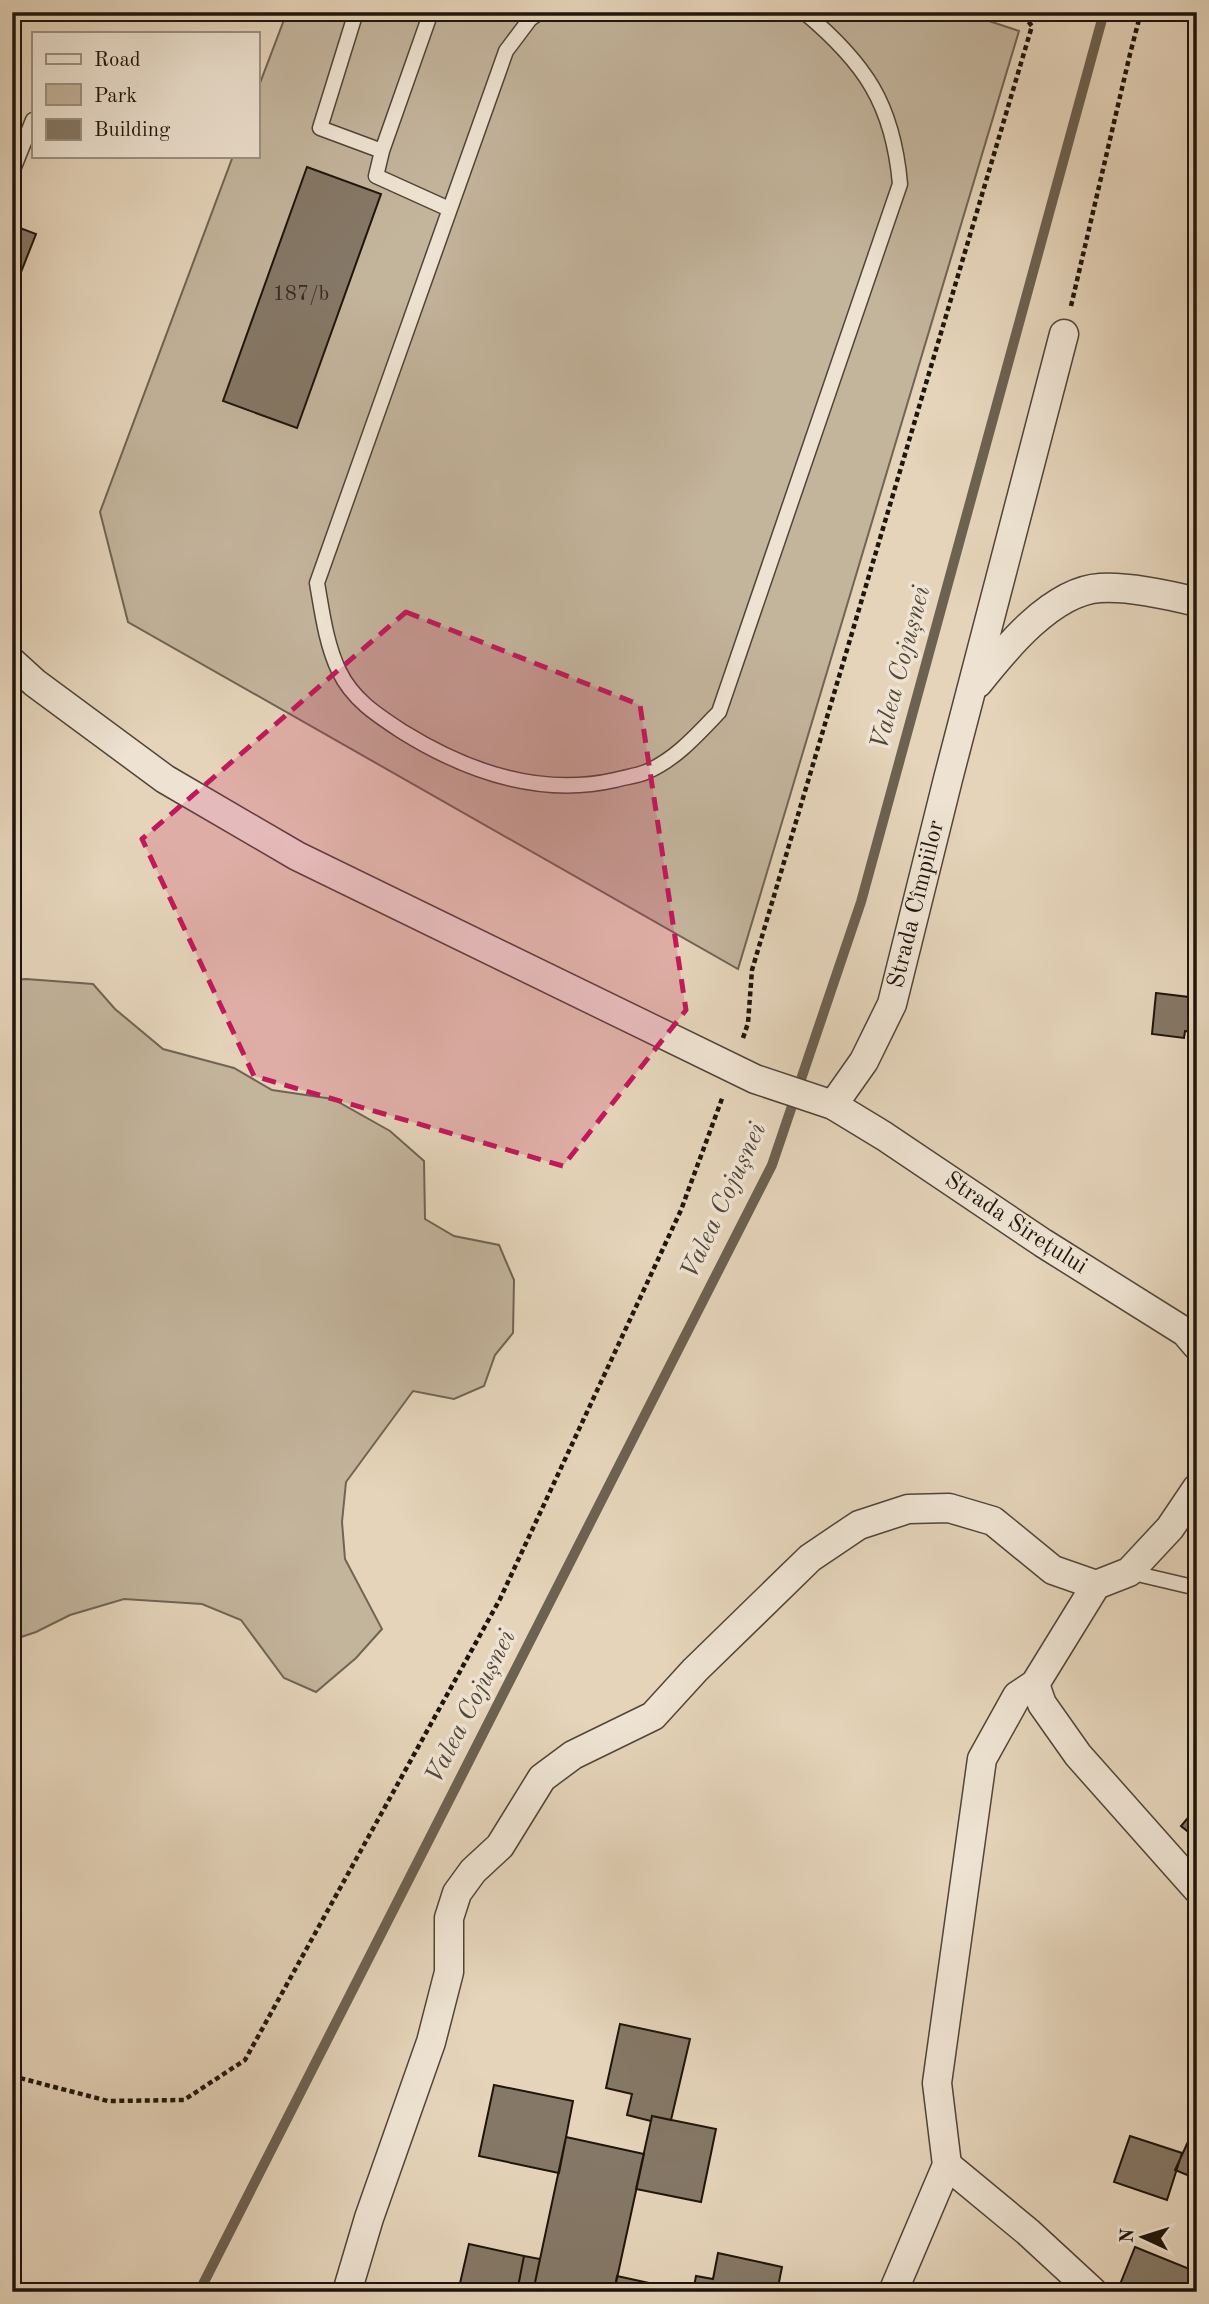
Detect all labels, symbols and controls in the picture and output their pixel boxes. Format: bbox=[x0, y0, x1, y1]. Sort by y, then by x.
legend bbox=[32, 32, 259, 158]
text: Road bbox=[94, 50, 141, 71]
text: Park bbox=[94, 86, 137, 107]
text: Building bbox=[94, 120, 171, 141]
house number: 187/b bbox=[273, 284, 329, 305]
water label: Valea Cojușnei bbox=[867, 583, 936, 753]
street label: Strada Cîmpiilor bbox=[884, 818, 949, 991]
water label: Valea Cojușnei bbox=[677, 1119, 772, 1283]
street label: Strada Sirețului bbox=[940, 1168, 1091, 1279]
water label: Valea Cojușnei bbox=[421, 1626, 522, 1789]
north arrow bbox=[1108, 2202, 1178, 2272]
text: N bbox=[1119, 2228, 1139, 2244]

